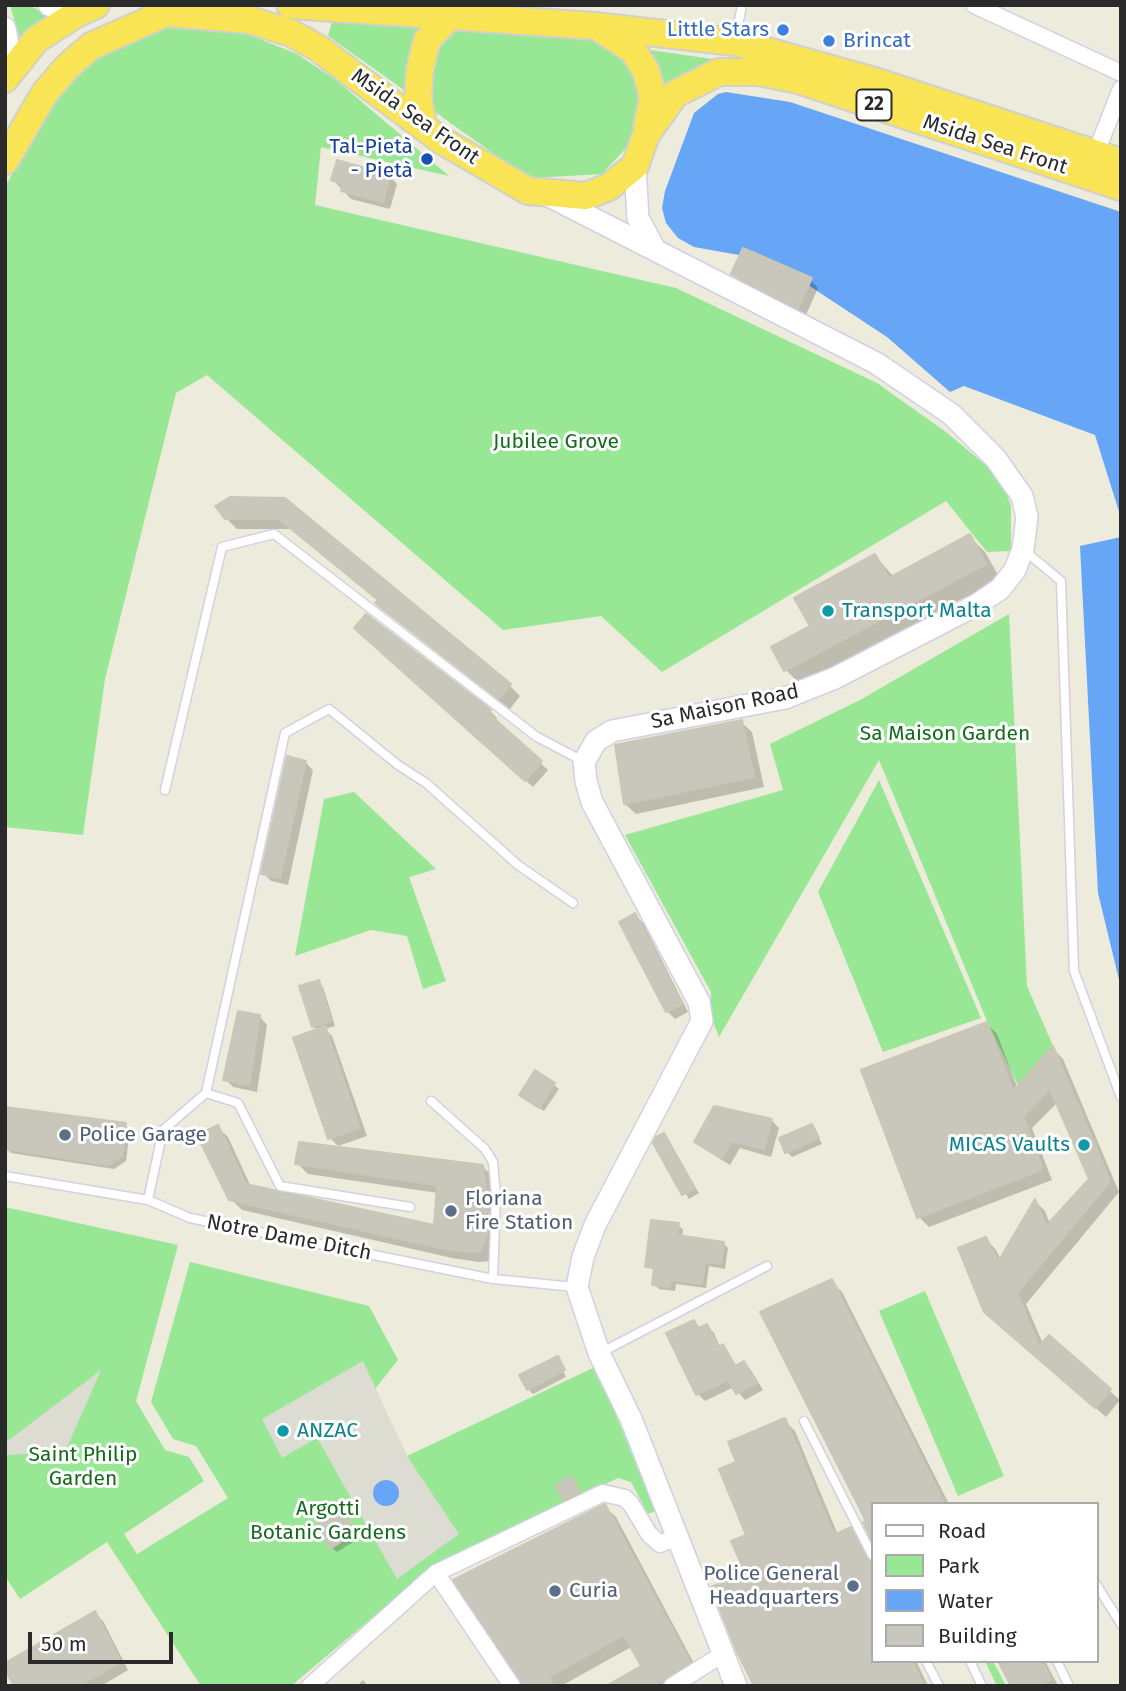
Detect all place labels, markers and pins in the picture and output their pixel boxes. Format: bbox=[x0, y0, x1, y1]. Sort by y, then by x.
place label: Little Stars bbox=[667, 17, 769, 43]
marker: Little Stars bbox=[775, 22, 791, 38]
place label: Brincat bbox=[843, 28, 911, 54]
marker: Brincat bbox=[821, 33, 837, 49]
place label: Tal-Pietà - Pietà bbox=[329, 134, 413, 184]
marker: Tal-Pietà - Pietà bbox=[419, 151, 435, 167]
place label: Transport Malta bbox=[842, 598, 992, 624]
marker: Transport Malta bbox=[820, 603, 836, 619]
place label: Police Garage bbox=[79, 1122, 207, 1148]
marker: Police Garage bbox=[57, 1127, 73, 1143]
place label: MICAS Vaults bbox=[949, 1132, 1070, 1158]
marker: MICAS Vaults bbox=[1076, 1137, 1092, 1153]
place label: Floriana Fire Station bbox=[465, 1186, 573, 1236]
marker: Floriana Fire Station bbox=[443, 1203, 459, 1219]
place label: ANZAC bbox=[297, 1418, 358, 1444]
marker: ANZAC bbox=[275, 1423, 291, 1439]
place label: Police General Headquarters bbox=[703, 1561, 839, 1611]
place label: Curia bbox=[569, 1578, 618, 1604]
marker: Police General Headquarters bbox=[845, 1578, 861, 1594]
marker: Curia bbox=[547, 1583, 563, 1599]

